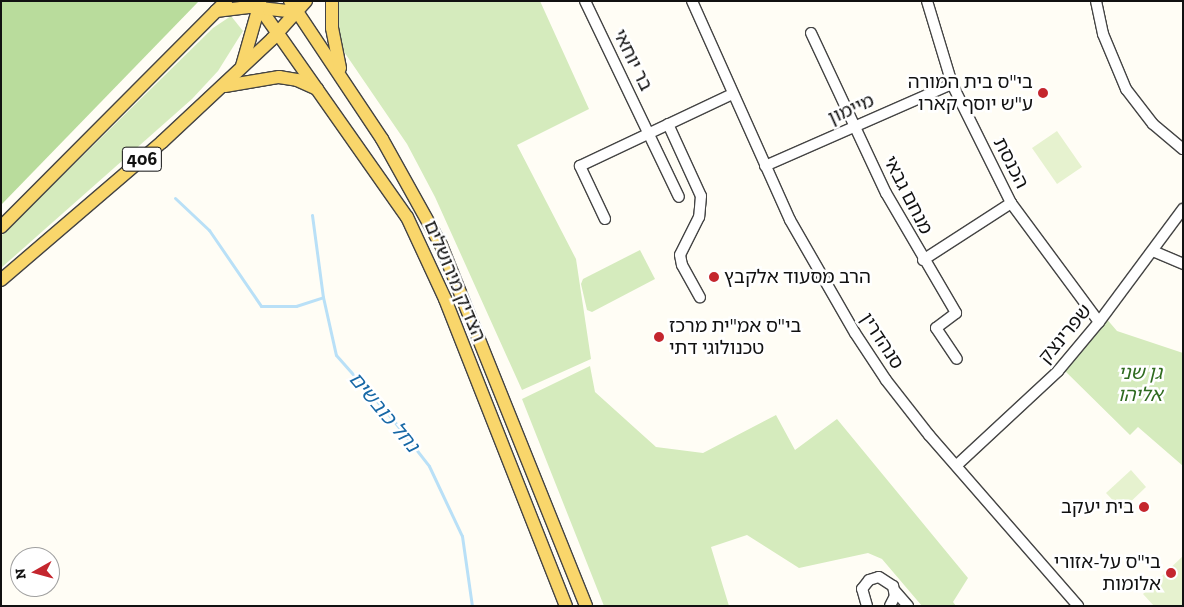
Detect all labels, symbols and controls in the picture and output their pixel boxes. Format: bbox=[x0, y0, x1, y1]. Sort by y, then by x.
street label: בר יוחאי bbox=[608, 25, 658, 95]
place label: בי"ס בית המורה ע"ש יוסף קארו bbox=[908, 71, 1033, 115]
marker: בי"ס בית המורה ע"ש יוסף קארו bbox=[1037, 87, 1049, 99]
street label: מיימון bbox=[824, 89, 878, 129]
street label: הכנסת bbox=[989, 134, 1033, 192]
road number: 406 bbox=[121, 144, 163, 174]
street label: מנחם גבאי bbox=[879, 152, 937, 238]
street label: הצדיק מירושלים bbox=[419, 217, 491, 345]
place label: הרב מסעוד אלקבץ bbox=[724, 266, 871, 288]
marker: הרב מסעוד אלקבץ bbox=[708, 271, 720, 283]
street label: שפרינצק bbox=[1034, 300, 1096, 368]
street label: סנהדרין bbox=[855, 308, 909, 374]
place label: בי"ס אמ"ית מרכז טכנולוגי דתי bbox=[669, 315, 801, 359]
marker: בי"ס אמ"ית מרכז טכנולוגי דתי bbox=[653, 331, 665, 343]
park label: גן שני אליהו bbox=[1118, 362, 1162, 406]
water label: נחל כובשים bbox=[344, 367, 424, 457]
place label: בית יעקב bbox=[1061, 496, 1134, 518]
marker: בית יעקב bbox=[1138, 501, 1150, 513]
north arrow bbox=[10, 547, 60, 597]
place label: בי"ס על-אזורי אלומות bbox=[1054, 551, 1161, 595]
text: N bbox=[12, 567, 30, 580]
marker: בי"ס על-אזורי אלומות bbox=[1165, 567, 1177, 579]

